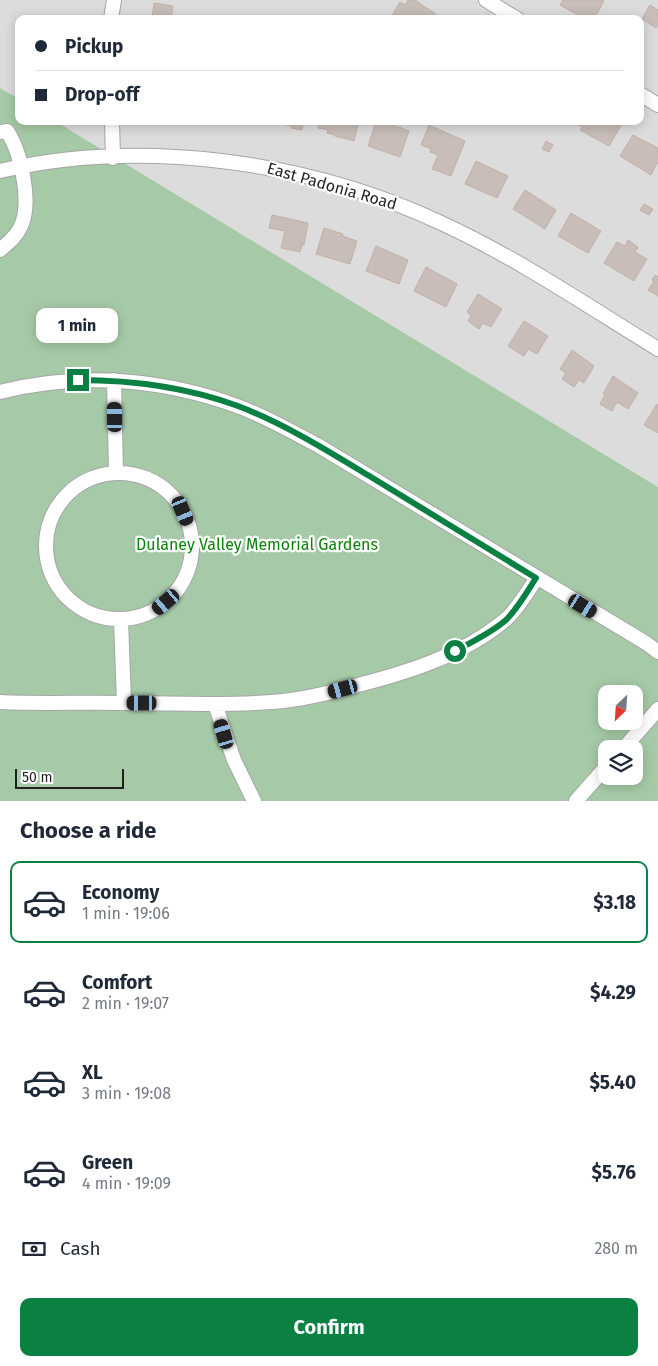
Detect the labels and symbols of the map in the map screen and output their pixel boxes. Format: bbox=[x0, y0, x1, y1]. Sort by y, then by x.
street label: East Padonia Road bbox=[265, 158, 399, 214]
callout: 1 min bbox=[37, 308, 119, 342]
route end bbox=[67, 369, 89, 391]
car bbox=[107, 402, 122, 432]
car bbox=[170, 494, 195, 528]
park label: Dulaney Valley Memorial Gardens bbox=[136, 535, 378, 554]
car bbox=[149, 587, 182, 617]
car bbox=[566, 592, 599, 620]
route start bbox=[444, 640, 466, 662]
car bbox=[326, 678, 359, 700]
north arrow bbox=[598, 685, 642, 730]
car bbox=[127, 696, 157, 711]
car bbox=[212, 717, 235, 751]
scale bar bbox=[15, 766, 124, 789]

